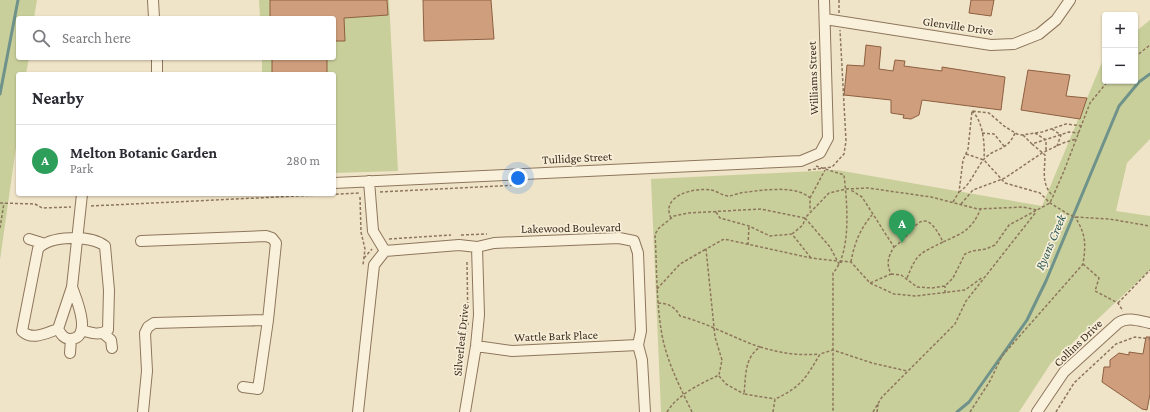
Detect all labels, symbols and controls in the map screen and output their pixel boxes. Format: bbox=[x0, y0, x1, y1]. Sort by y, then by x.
map controls bbox=[1102, 12, 1138, 84]
button: + bbox=[1102, 12, 1138, 48]
street label: Glenville Drive bbox=[922, 14, 994, 38]
search box bbox=[16, 16, 336, 60]
icon: search bbox=[30, 27, 52, 49]
text: Search here bbox=[62, 30, 131, 46]
street label: Williams Street bbox=[805, 40, 821, 115]
button: − bbox=[1102, 48, 1138, 84]
text: Nearby bbox=[32, 89, 84, 108]
text: Melton Botanic Garden bbox=[70, 145, 217, 161]
street label: Tullidge Street bbox=[542, 149, 613, 167]
text: A bbox=[41, 153, 49, 168]
text: 280 m bbox=[287, 153, 320, 168]
text: Park bbox=[70, 161, 93, 176]
your location bbox=[508, 168, 528, 188]
pin: A bbox=[889, 210, 915, 243]
water label: Ryans Creek bbox=[1032, 211, 1069, 272]
street label: Lakewood Boulevard bbox=[521, 220, 622, 236]
street label: Silverleaf Drive bbox=[450, 303, 472, 377]
street label: Collins Drive bbox=[1051, 316, 1105, 370]
street label: Wattle Bark Place bbox=[514, 328, 598, 344]

